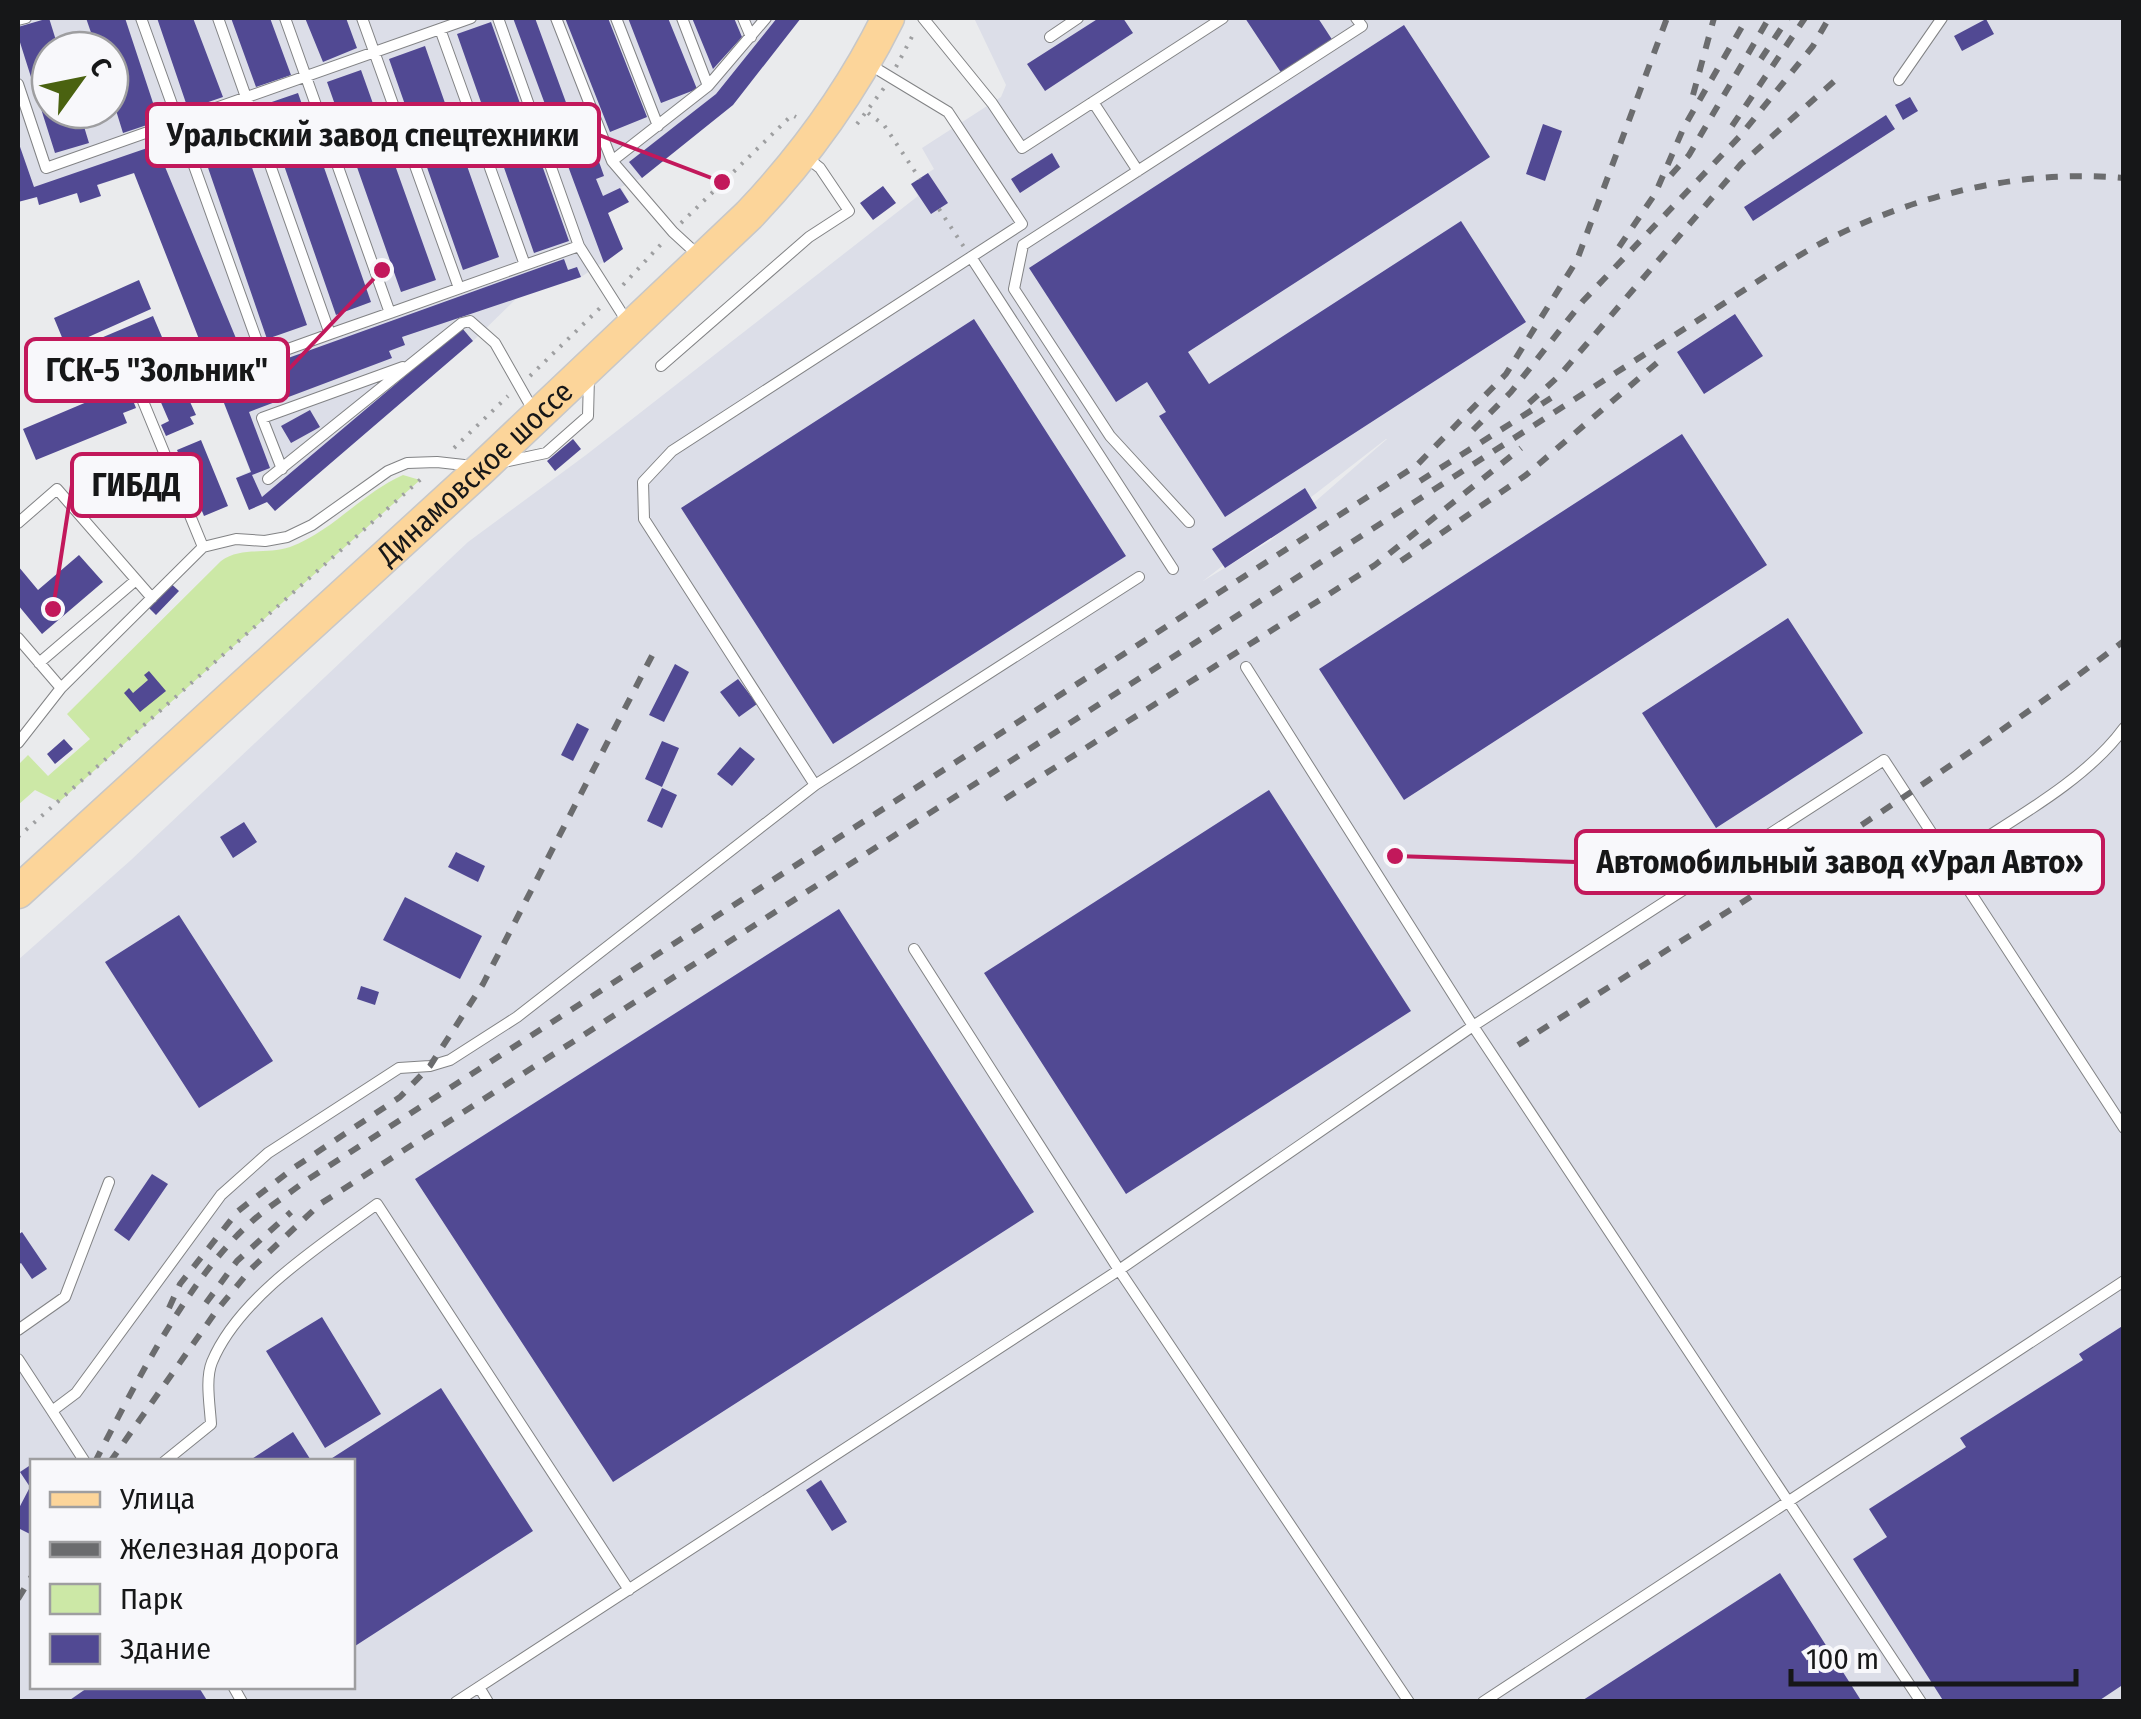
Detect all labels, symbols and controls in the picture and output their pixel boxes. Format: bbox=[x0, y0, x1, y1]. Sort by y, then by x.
north arrow bbox=[30, 30, 130, 130]
text: С bbox=[83, 52, 119, 82]
callout: Уральский завод спецтехники bbox=[147, 104, 599, 166]
text: Уральский завод спецтехники bbox=[166, 116, 579, 154]
callout: ГСК-5 "Зольник" bbox=[26, 339, 288, 401]
text: ГСК-5 "Зольник" bbox=[46, 351, 268, 389]
street label: Динамовское шоссе bbox=[369, 374, 580, 573]
callout: ГИБДД bbox=[72, 454, 201, 516]
text: ГИБДД bbox=[92, 466, 181, 504]
callout: Автомобильный завод «Урал Авто» bbox=[1576, 831, 2103, 893]
text: Автомобильный завод «Урал Авто» bbox=[1596, 843, 2083, 881]
legend bbox=[30, 1459, 355, 1689]
text: Улица bbox=[119, 1481, 195, 1517]
text: Железная дорога bbox=[120, 1531, 340, 1567]
text: Парк bbox=[120, 1581, 183, 1617]
scale bar bbox=[1791, 1624, 2076, 1686]
text: Здание bbox=[120, 1631, 211, 1667]
text: 100 m bbox=[1806, 1641, 1879, 1677]

